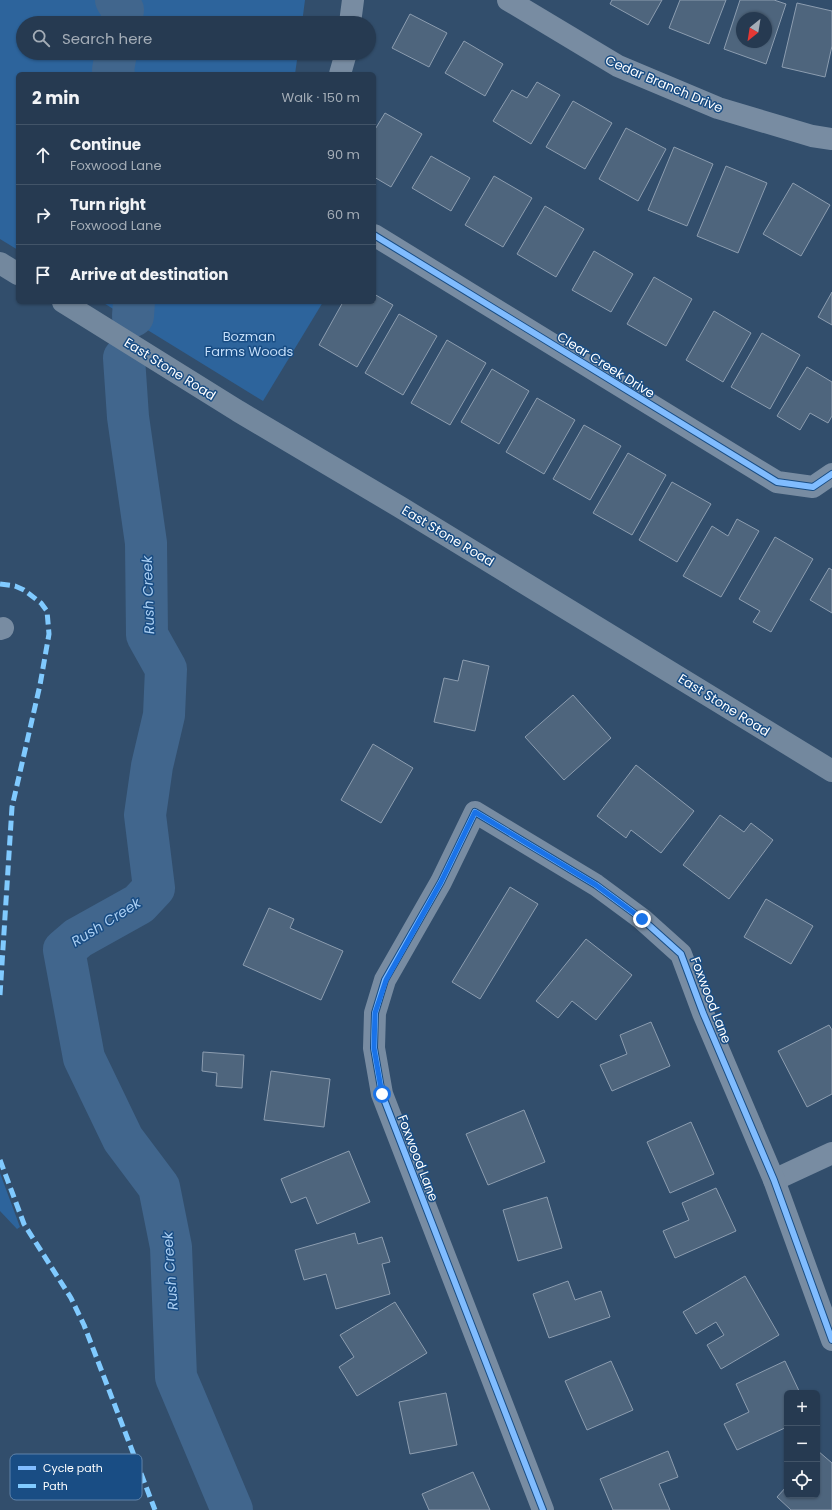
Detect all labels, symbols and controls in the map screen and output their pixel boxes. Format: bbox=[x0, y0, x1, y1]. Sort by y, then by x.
north arrow bbox=[736, 12, 772, 48]
search box bbox=[16, 16, 376, 60]
icon: search bbox=[30, 27, 52, 49]
text: Search here bbox=[62, 28, 152, 49]
street label: Cedar Branch Drive bbox=[602, 51, 726, 117]
text: 2 min bbox=[32, 86, 80, 110]
text: Walk · 150 m bbox=[282, 88, 360, 107]
text: Continue bbox=[70, 134, 141, 155]
icon: ahead bbox=[32, 144, 54, 166]
text: 90 m bbox=[327, 145, 360, 164]
text: Foxwood Lane bbox=[70, 156, 161, 175]
text: Turn right bbox=[70, 194, 146, 215]
icon: right bbox=[32, 204, 54, 226]
text: 60 m bbox=[327, 205, 360, 224]
text: Foxwood Lane bbox=[70, 216, 161, 235]
icon: arrive bbox=[32, 264, 54, 286]
text: Arrive at destination bbox=[70, 264, 228, 285]
park label: Bozman Farms Woods bbox=[205, 327, 294, 361]
street label: Clear Creek Drive bbox=[553, 327, 659, 403]
street label: East Stone Road bbox=[121, 333, 219, 405]
street label: East Stone Road bbox=[398, 501, 498, 571]
water label: Rush Creek bbox=[137, 555, 159, 635]
street label: East Stone Road bbox=[675, 669, 773, 741]
water label: Rush Creek bbox=[67, 892, 145, 951]
route end bbox=[633, 910, 651, 928]
street label: Foxwood Lane bbox=[686, 954, 736, 1046]
route start bbox=[373, 1085, 391, 1103]
street label: Foxwood Lane bbox=[393, 1112, 443, 1204]
water label: Rush Creek bbox=[157, 1230, 183, 1311]
map controls bbox=[784, 1390, 820, 1498]
button: + bbox=[784, 1390, 820, 1426]
button: − bbox=[784, 1426, 820, 1462]
legend bbox=[10, 1454, 142, 1500]
text: Cycle path bbox=[43, 1460, 103, 1476]
button: locate bbox=[784, 1462, 820, 1498]
text: Path bbox=[43, 1478, 68, 1494]

